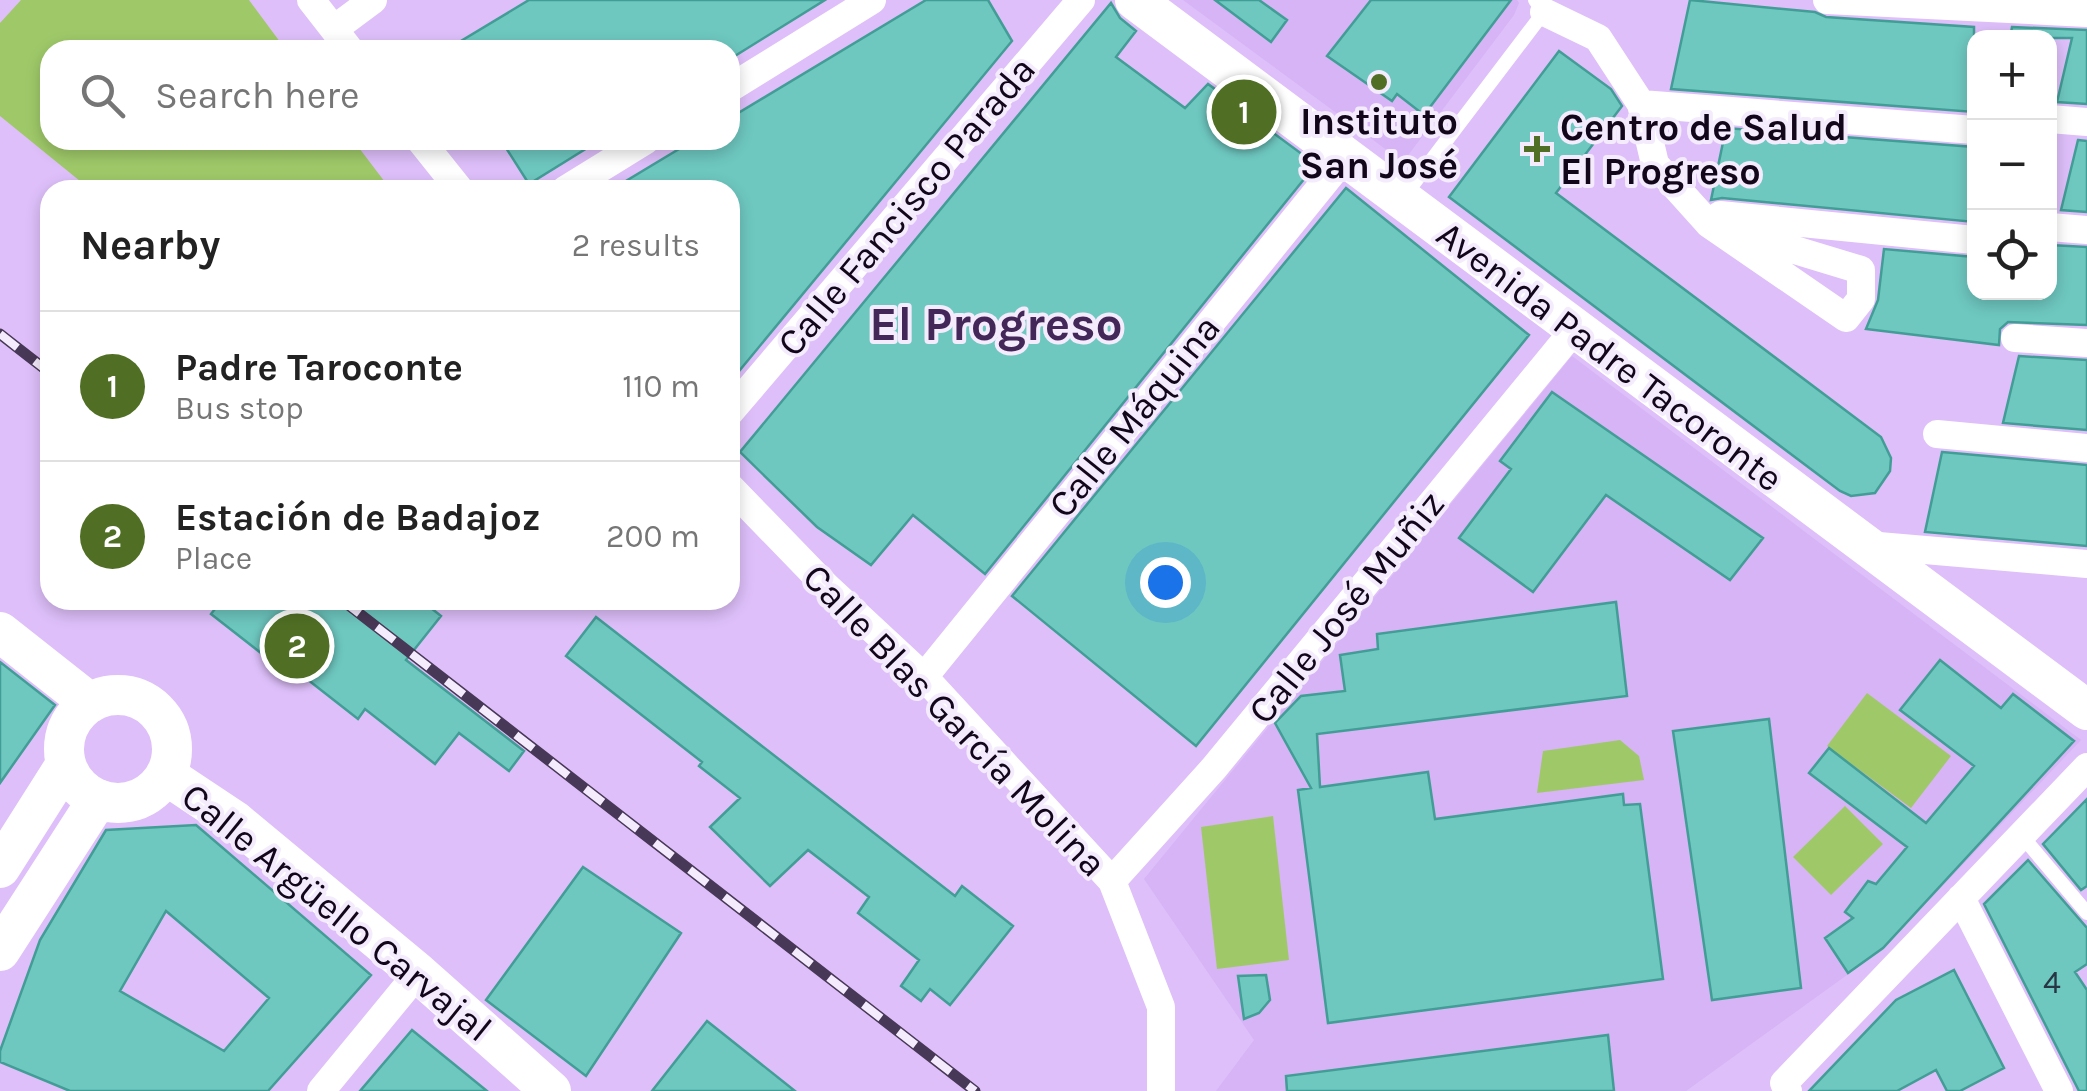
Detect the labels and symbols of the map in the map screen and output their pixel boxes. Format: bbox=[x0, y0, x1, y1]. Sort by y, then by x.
street label: Calle Fancisco Parada bbox=[768, 47, 1045, 365]
marker: Instituto San José bbox=[1368, 71, 1390, 93]
pin: 1 bbox=[1212, 74, 1276, 150]
place label: Instituto San José bbox=[1300, 99, 1458, 188]
place label: Centro de Salud El Progreso bbox=[1560, 105, 1847, 194]
marker: Centro de Salud El Progreso bbox=[1524, 136, 1550, 162]
street label: Avenida Padre Tacoronte bbox=[1428, 212, 1791, 501]
district label: El Progreso bbox=[869, 296, 1123, 352]
street label: Calle Máquina bbox=[1039, 306, 1230, 527]
street label: Calle José Muñiz bbox=[1239, 482, 1454, 733]
street label: Calle Blas García Molina bbox=[794, 555, 1116, 886]
your location bbox=[1140, 557, 1191, 608]
pin: 2 bbox=[264, 608, 330, 684]
street label: Calle Argüello Carvajal bbox=[173, 774, 501, 1051]
house number: 4 bbox=[2043, 964, 2061, 1001]

